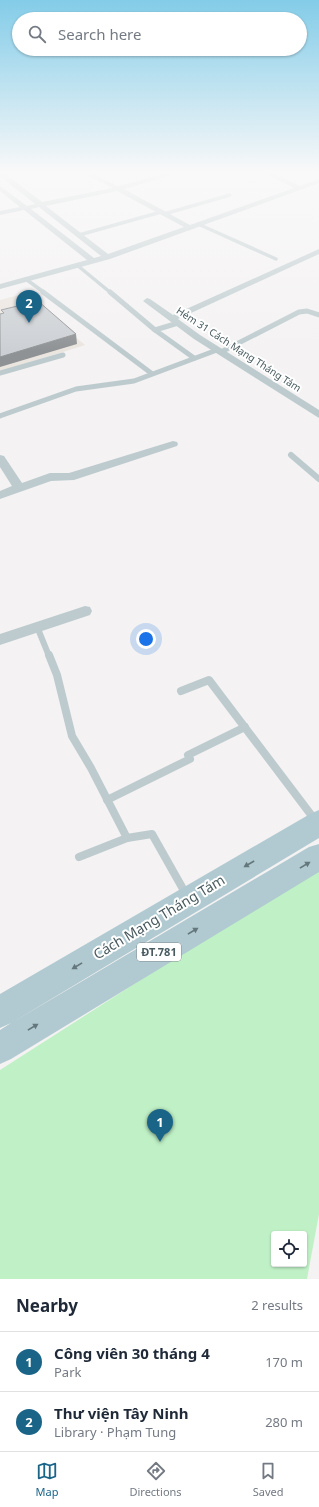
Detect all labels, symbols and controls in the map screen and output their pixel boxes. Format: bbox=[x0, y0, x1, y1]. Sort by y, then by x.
search box bbox=[12, 12, 307, 56]
icon: search bbox=[26, 23, 48, 45]
text: Search here bbox=[58, 24, 141, 44]
pin: 2 bbox=[16, 290, 42, 323]
street label: Hẻm 31 Cách Mạng Tháng Tám bbox=[174, 303, 304, 395]
your location bbox=[136, 629, 156, 649]
one-way arrow bbox=[243, 860, 255, 867]
one-way arrow bbox=[299, 862, 311, 869]
street label: Cách Mạng Tháng Tám bbox=[90, 870, 228, 963]
one-way arrow bbox=[187, 928, 199, 935]
road number: ĐT.781 bbox=[137, 943, 181, 961]
one-way arrow bbox=[71, 962, 83, 969]
one-way arrow bbox=[27, 1024, 39, 1031]
pin: 1 bbox=[147, 1109, 173, 1142]
map controls bbox=[271, 1231, 307, 1267]
button: locate bbox=[271, 1231, 307, 1267]
text: Nearby bbox=[16, 1294, 78, 1317]
text: 2 results bbox=[251, 1296, 303, 1314]
text: Công viên 30 tháng 4 bbox=[54, 1343, 210, 1363]
text: 1 bbox=[25, 1353, 33, 1371]
text: 170 m bbox=[265, 1353, 303, 1371]
text: Park bbox=[54, 1363, 81, 1381]
text: Thư viện Tây Ninh bbox=[54, 1403, 188, 1423]
text: 2 bbox=[25, 1413, 33, 1431]
text: 280 m bbox=[265, 1413, 303, 1431]
text: Library · Phạm Tung bbox=[54, 1423, 176, 1441]
tab: Map bbox=[36, 1460, 58, 1499]
tab: Directions bbox=[129, 1460, 182, 1499]
tab: Saved bbox=[253, 1460, 283, 1499]

